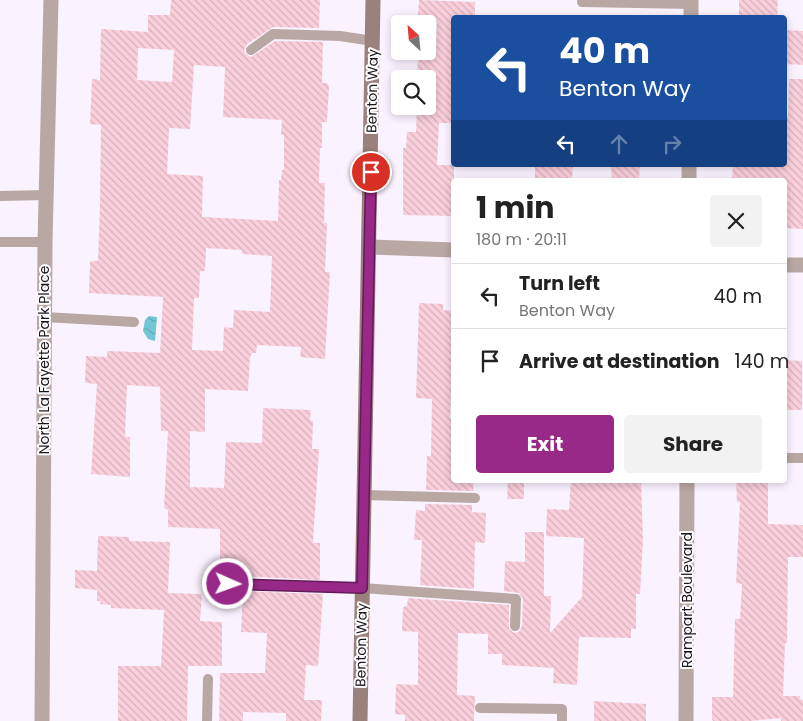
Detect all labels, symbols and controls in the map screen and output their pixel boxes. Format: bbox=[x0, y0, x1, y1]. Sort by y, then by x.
north arrow bbox=[391, 15, 436, 60]
map controls bbox=[391, 15, 436, 115]
text: 40 m bbox=[559, 26, 650, 75]
icon: left bbox=[476, 35, 541, 100]
street label: Benton Way bbox=[361, 49, 383, 133]
button: search bbox=[391, 70, 436, 115]
text: Benton Way bbox=[559, 73, 691, 104]
icon: left bbox=[552, 130, 580, 158]
icon: ahead bbox=[605, 130, 633, 158]
icon: right bbox=[658, 130, 686, 158]
pin bbox=[350, 151, 392, 193]
icon: arrive bbox=[357, 158, 385, 186]
text: 1 min bbox=[476, 186, 554, 229]
button: close bbox=[710, 195, 762, 247]
text: 180 m · 20:11 bbox=[476, 228, 567, 251]
street label: North La Fayette Park Place bbox=[34, 265, 54, 454]
text: Turn left bbox=[519, 270, 600, 297]
icon: left bbox=[476, 282, 504, 310]
text: 40 m bbox=[713, 283, 762, 310]
text: Benton Way bbox=[519, 299, 615, 322]
icon: arrive bbox=[476, 347, 504, 375]
text: Arrive at destination bbox=[519, 348, 720, 375]
text: 140 m bbox=[735, 348, 789, 375]
button: Exit bbox=[476, 415, 614, 473]
button: Share bbox=[624, 415, 762, 473]
street label: Rampart Boulevard bbox=[677, 532, 697, 668]
position arrow bbox=[201, 557, 253, 609]
street label: Benton Way bbox=[350, 603, 372, 687]

